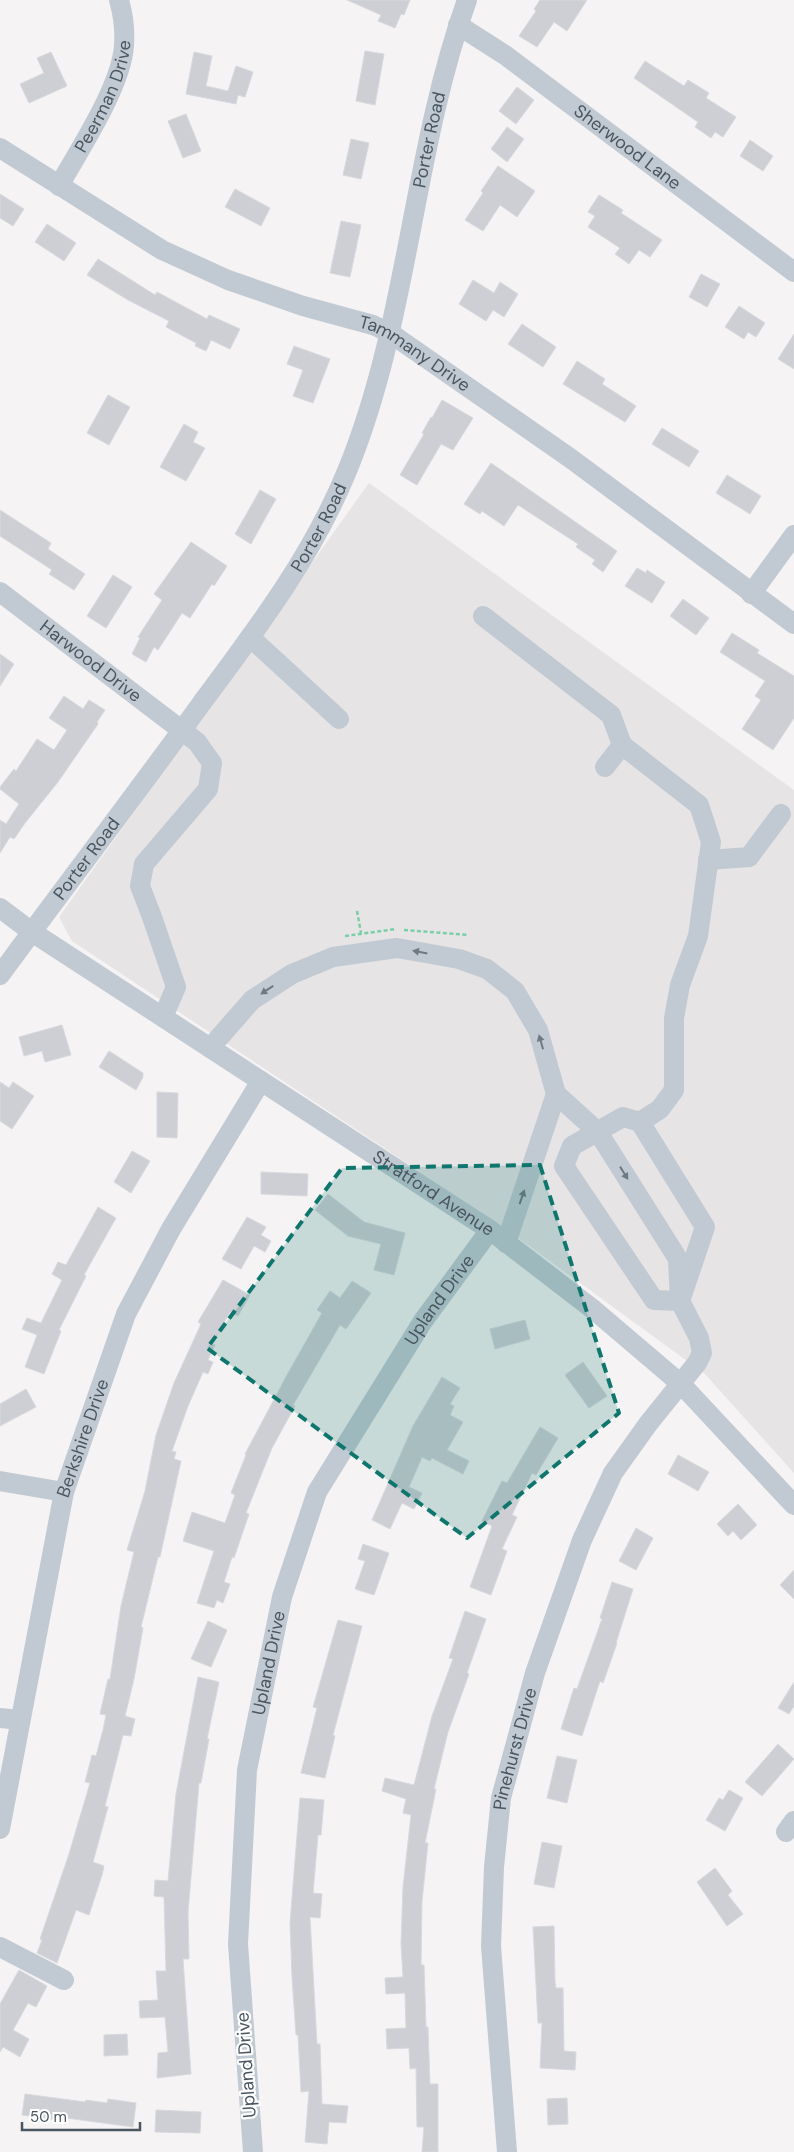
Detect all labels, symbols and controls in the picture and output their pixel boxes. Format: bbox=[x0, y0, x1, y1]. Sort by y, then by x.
street label: Peerman Drive bbox=[69, 39, 136, 157]
street label: Porter Road bbox=[407, 89, 451, 190]
street label: Sherwood Lane bbox=[569, 99, 686, 195]
street label: Tammany Drive bbox=[356, 310, 475, 397]
street label: Porter Road bbox=[285, 479, 352, 577]
street label: Harwood Drive bbox=[35, 614, 147, 708]
street label: Porter Road bbox=[48, 812, 125, 905]
one-way arrow bbox=[412, 948, 428, 956]
one-way arrow bbox=[260, 986, 273, 995]
one-way arrow bbox=[537, 1034, 545, 1049]
street label: Stratford Avenue bbox=[368, 1145, 499, 1242]
one-way arrow bbox=[619, 1166, 628, 1180]
one-way arrow bbox=[519, 1189, 526, 1204]
street label: Upland Drive bbox=[399, 1250, 480, 1350]
street label: Berkshire Drive bbox=[51, 1376, 114, 1501]
street label: Upland Drive bbox=[246, 1609, 291, 1717]
street label: Pinehurst Drive bbox=[488, 1685, 542, 1811]
street label: Upland Drive bbox=[230, 2011, 262, 2119]
scale bar bbox=[22, 2100, 140, 2132]
text: 50 m bbox=[30, 2107, 67, 2127]

